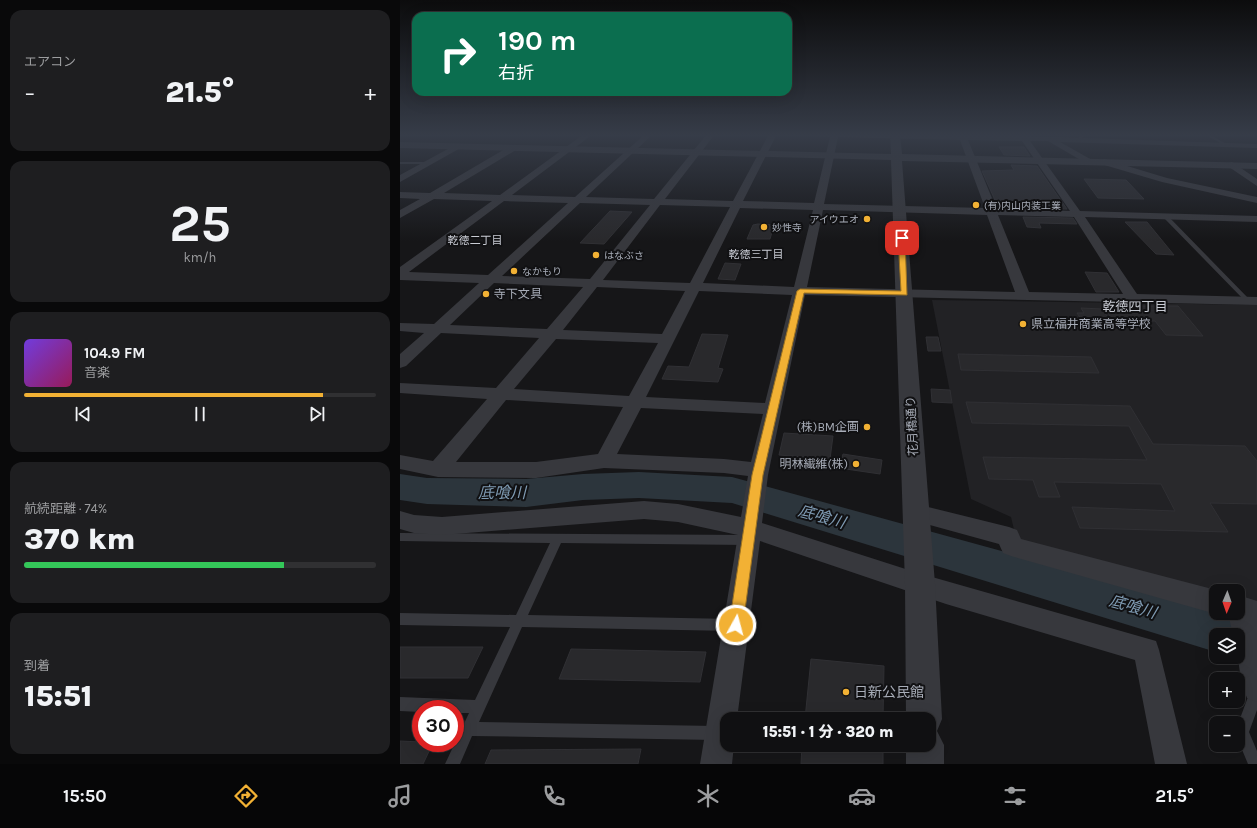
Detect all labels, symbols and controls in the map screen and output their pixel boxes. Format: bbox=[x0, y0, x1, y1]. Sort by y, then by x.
text: 190 m bbox=[498, 24, 576, 57]
icon: right bbox=[432, 28, 484, 80]
text: エアコン bbox=[24, 54, 76, 69]
text: 右折 bbox=[498, 62, 534, 84]
text: 21.5° bbox=[165, 74, 235, 110]
text: − bbox=[24, 80, 36, 106]
text: + bbox=[364, 80, 376, 106]
text: 25 bbox=[169, 193, 231, 254]
marker: (有)内山内装工業 bbox=[971, 200, 981, 210]
place label: (有)内山内装工業 bbox=[984, 200, 1061, 212]
place label: アイウエオ bbox=[810, 214, 859, 226]
marker: アイウエオ bbox=[862, 214, 872, 224]
pin bbox=[885, 221, 919, 255]
marker: 妙性寺 bbox=[759, 222, 769, 232]
place label: 妙性寺 bbox=[772, 222, 802, 234]
icon: arrive bbox=[891, 227, 913, 249]
district label: 乾徳二丁目 bbox=[448, 234, 503, 247]
district label: 乾徳三丁目 bbox=[729, 248, 784, 261]
text: km/h bbox=[184, 250, 216, 265]
marker: はなぶさ bbox=[591, 250, 601, 260]
place label: はなぶさ bbox=[604, 250, 644, 262]
marker: なかもり bbox=[509, 266, 519, 276]
place label: なかもり bbox=[522, 266, 562, 278]
place label: 寺下文具 bbox=[494, 287, 542, 301]
marker: 寺下文具 bbox=[481, 289, 491, 299]
district label: 乾徳四丁目 bbox=[1102, 299, 1168, 314]
place label: 県立福井商業高等学校 bbox=[1031, 317, 1151, 331]
marker: 県立福井商業高等学校 bbox=[1018, 319, 1028, 329]
text: 104.9 FM bbox=[84, 344, 145, 362]
text: 音楽 bbox=[84, 365, 110, 380]
street label: 花月橋通り bbox=[903, 396, 921, 456]
icon: previous bbox=[72, 403, 94, 425]
icon: pause bbox=[189, 403, 211, 425]
icon: next bbox=[306, 403, 328, 425]
place label: (株)BM企画 bbox=[797, 420, 859, 434]
marker: (株)BM企画 bbox=[862, 422, 872, 432]
place label: 明林繊維(株) bbox=[779, 457, 848, 471]
marker: 明林繊維(株) bbox=[851, 459, 861, 469]
water label: 底喰川 bbox=[478, 483, 528, 502]
text: 航続距離 · 74% bbox=[24, 501, 107, 516]
water label: 底喰川 bbox=[796, 501, 849, 533]
text: 370 km bbox=[24, 521, 135, 557]
north arrow bbox=[1209, 584, 1245, 620]
map controls bbox=[1209, 584, 1245, 752]
water label: 底喰川 bbox=[1107, 591, 1160, 623]
position arrow bbox=[715, 604, 757, 646]
button: layers bbox=[1209, 628, 1245, 664]
text: 到着 bbox=[24, 658, 50, 673]
button: + bbox=[1209, 672, 1245, 708]
text: 15:51 bbox=[24, 678, 92, 714]
place label: 日新公民館 bbox=[854, 684, 924, 701]
marker: 日新公民館 bbox=[841, 687, 851, 697]
speed limit sign: 30 bbox=[412, 700, 464, 752]
button: − bbox=[1209, 716, 1245, 752]
text: 15:51 · 1 分 · 320 m bbox=[763, 723, 893, 741]
icon: directions bbox=[232, 782, 260, 810]
icon: music bbox=[386, 782, 414, 810]
icon: phone bbox=[540, 782, 568, 810]
icon: climate bbox=[694, 782, 722, 810]
icon: car bbox=[848, 782, 876, 810]
icon: filters bbox=[1001, 782, 1029, 810]
text: 15:50 bbox=[63, 785, 107, 807]
text: 21.5° bbox=[1155, 785, 1194, 807]

